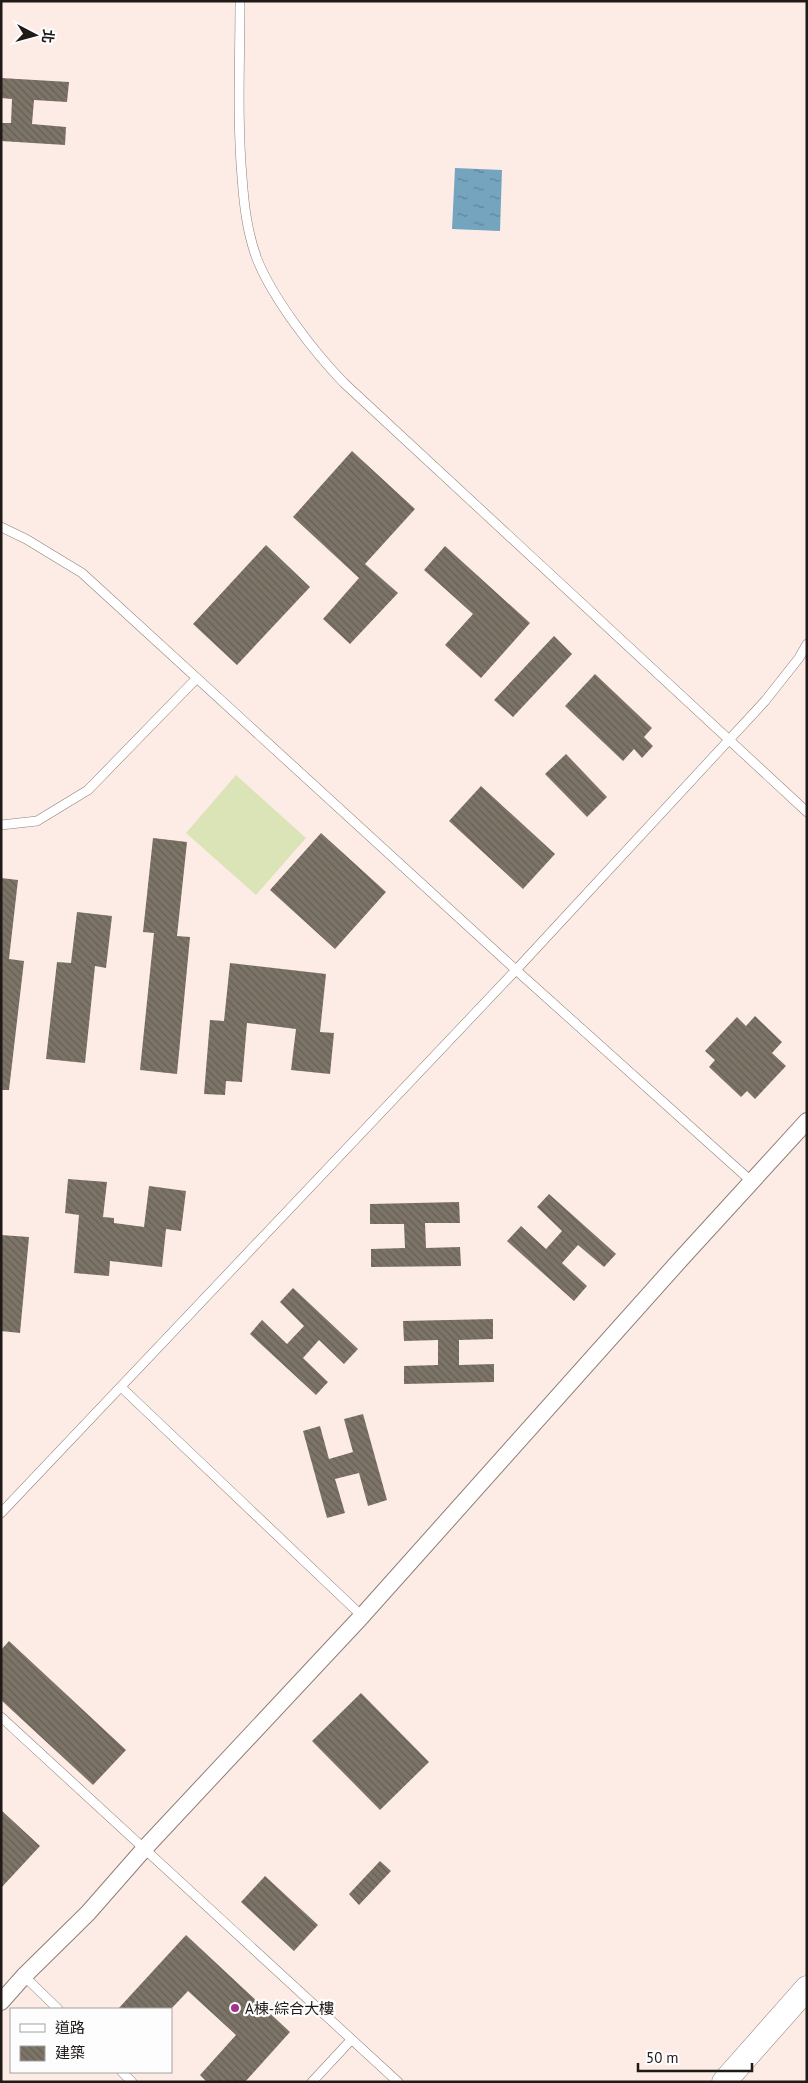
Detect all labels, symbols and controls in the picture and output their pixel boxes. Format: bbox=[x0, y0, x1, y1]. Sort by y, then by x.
north arrow bbox=[10, 10, 60, 60]
text: 北 bbox=[38, 28, 58, 44]
place label: A棟-綜合大樓 bbox=[245, 1999, 334, 2018]
marker: A棟-綜合大樓 bbox=[229, 2002, 241, 2014]
legend bbox=[10, 2008, 172, 2073]
text: 道路 bbox=[55, 2018, 85, 2037]
scale bar bbox=[638, 2040, 752, 2072]
text: 建築 bbox=[55, 2043, 85, 2062]
text: 50 m bbox=[646, 2048, 679, 2067]

